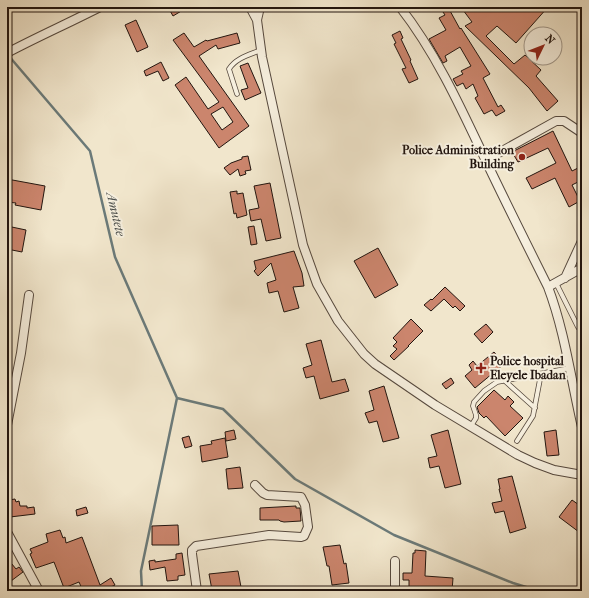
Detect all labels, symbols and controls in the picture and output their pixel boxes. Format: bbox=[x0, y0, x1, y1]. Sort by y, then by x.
north arrow bbox=[523, 26, 563, 66]
text: N bbox=[542, 32, 558, 47]
place label: Police Administration Building bbox=[402, 143, 515, 172]
marker: Police Administration Building bbox=[517, 152, 527, 162]
water label: Amutete bbox=[103, 189, 129, 238]
place label: Police hospital Eleyele Ibadan bbox=[490, 354, 567, 383]
marker: Police hospital Eleyele Ibadan bbox=[475, 362, 487, 374]

